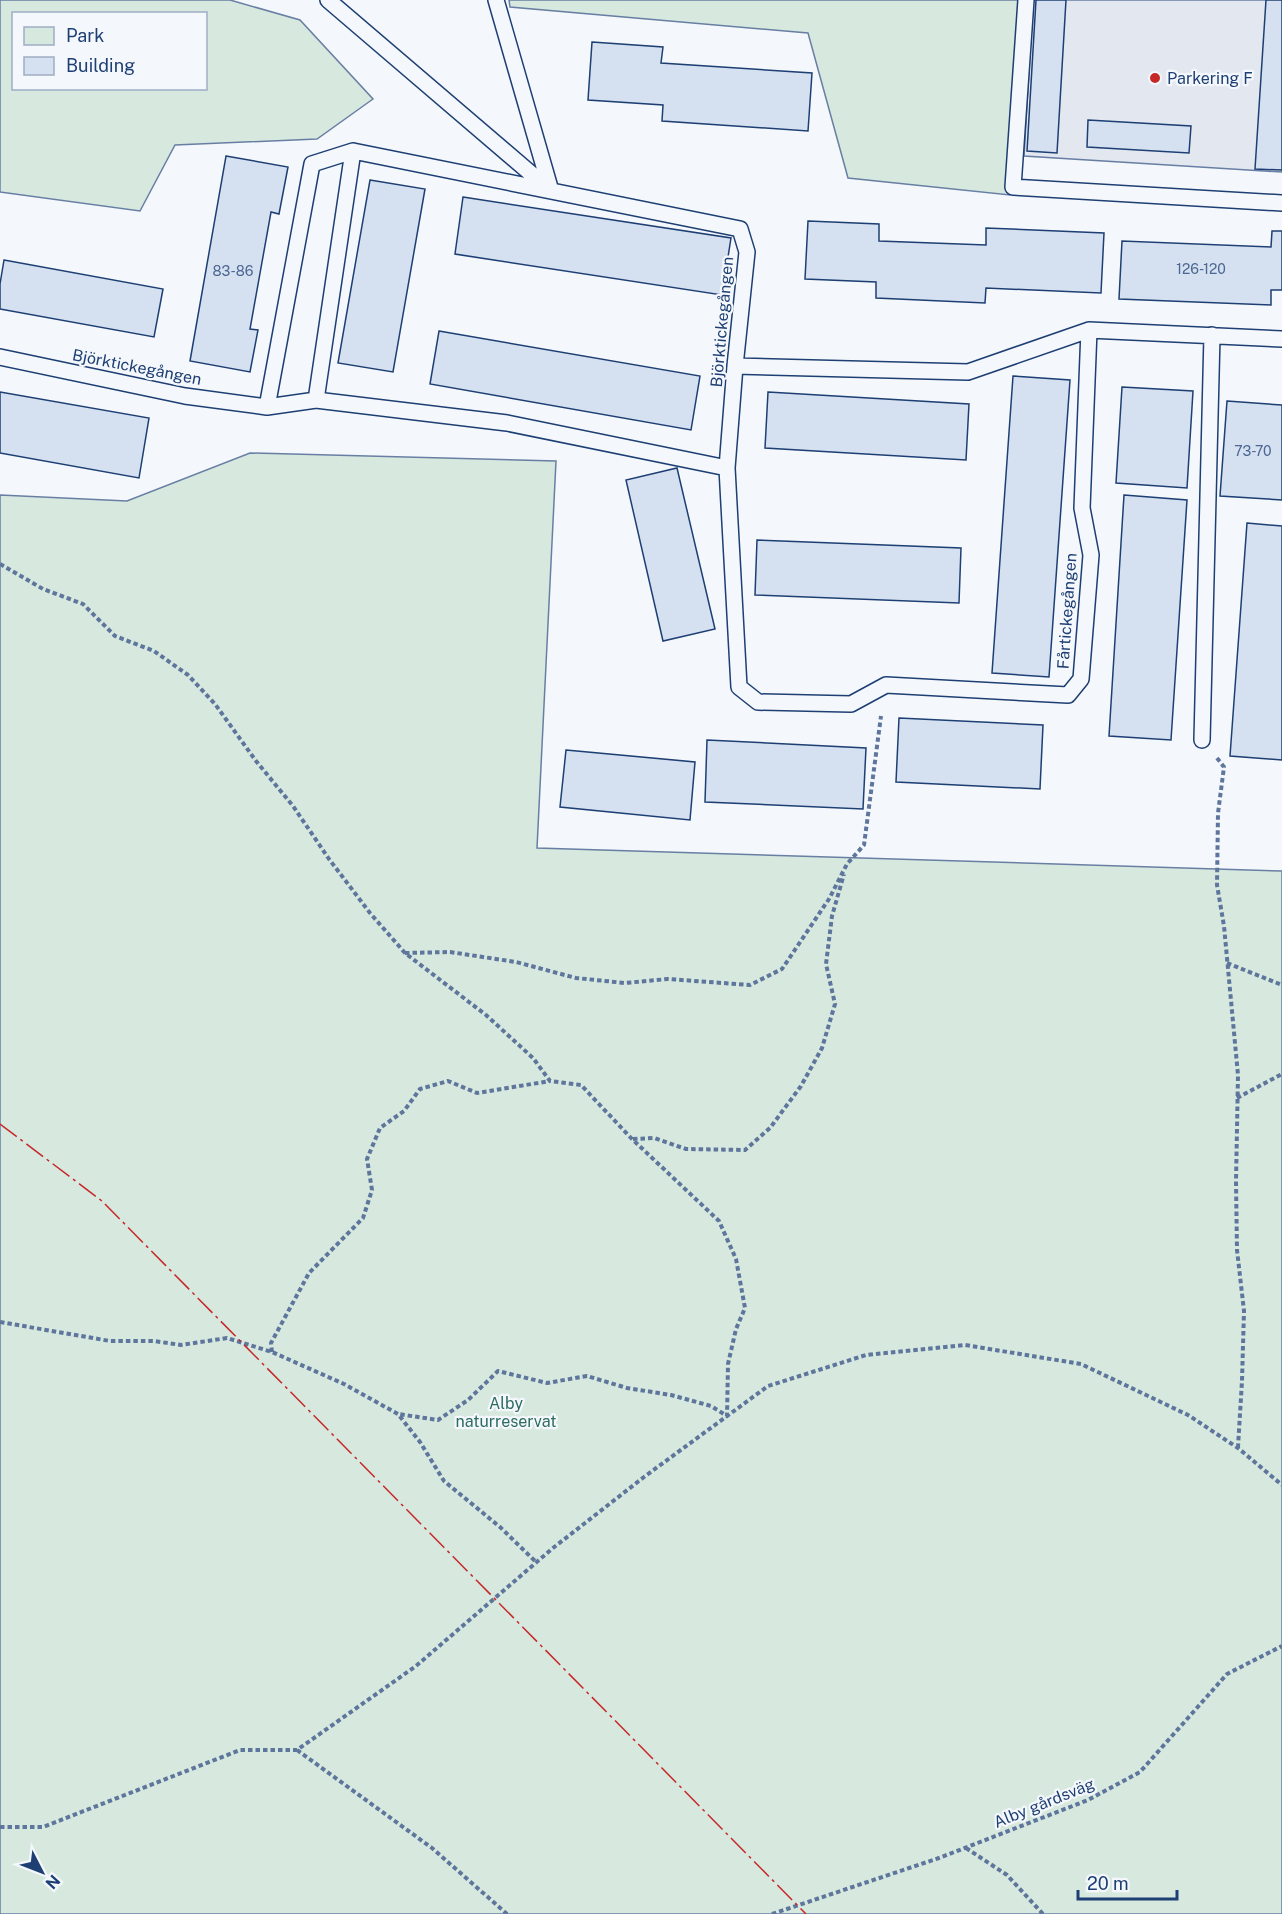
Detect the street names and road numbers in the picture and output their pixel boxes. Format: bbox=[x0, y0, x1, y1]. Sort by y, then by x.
street label: Björktickegången bbox=[707, 256, 737, 388]
street label: Björktickegången bbox=[71, 345, 203, 389]
street label: Fårtickegången bbox=[1053, 552, 1081, 670]
street label: Alby gårdsväg bbox=[991, 1774, 1097, 1832]

